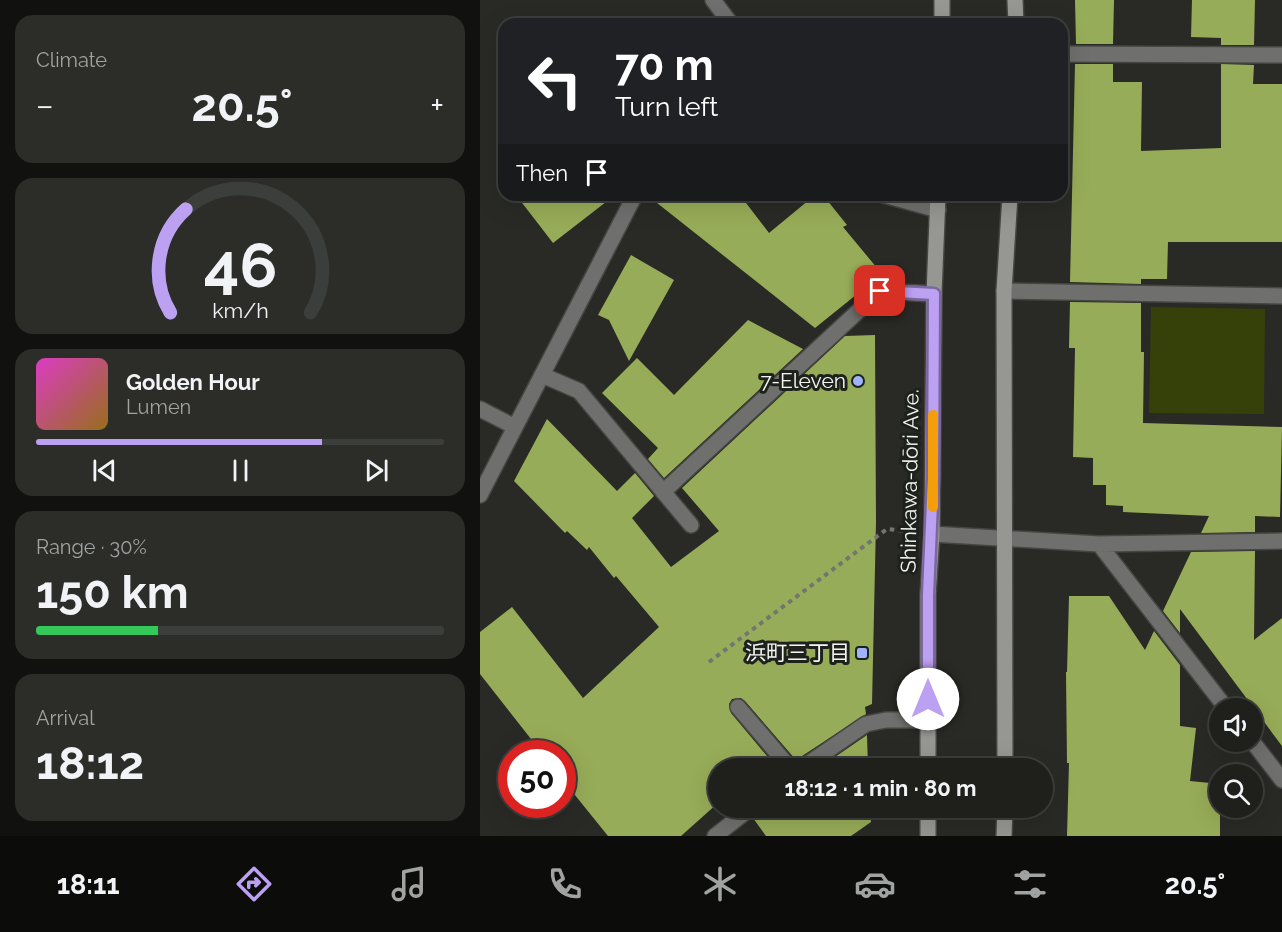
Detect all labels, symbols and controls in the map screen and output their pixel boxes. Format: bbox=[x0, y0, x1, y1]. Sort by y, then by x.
text: 70 m bbox=[615, 41, 714, 90]
icon: left bbox=[516, 42, 594, 120]
text: Climate bbox=[36, 48, 107, 72]
text: 20.5° bbox=[192, 79, 292, 132]
text: − bbox=[36, 86, 54, 125]
text: + bbox=[430, 86, 444, 125]
text: Turn left bbox=[615, 91, 718, 122]
icon: arrive bbox=[580, 156, 613, 189]
text: Then bbox=[516, 160, 568, 186]
text: 46 bbox=[203, 228, 277, 302]
pin bbox=[854, 265, 905, 316]
icon: arrive bbox=[863, 274, 896, 307]
text: km/h bbox=[212, 298, 268, 323]
place label: 7-Eleven bbox=[761, 368, 846, 393]
text: Golden Hour bbox=[126, 369, 260, 395]
marker: 7-Eleven bbox=[851, 374, 865, 388]
street label: Shinkawa-dōri Ave. bbox=[895, 389, 924, 573]
text: Lumen bbox=[126, 395, 191, 419]
icon: previous bbox=[88, 454, 121, 487]
icon: pause bbox=[224, 454, 257, 487]
icon: next bbox=[360, 454, 393, 487]
text: Range · 30% bbox=[36, 535, 147, 559]
text: 150 km bbox=[36, 566, 189, 619]
place label: 浜町三丁目 bbox=[745, 640, 850, 665]
marker: 浜町三丁目 bbox=[855, 646, 869, 660]
position arrow bbox=[896, 667, 960, 731]
map controls bbox=[1209, 698, 1263, 818]
button: sound bbox=[1209, 698, 1263, 752]
text: Arrival bbox=[36, 706, 95, 730]
text: 18:12 bbox=[36, 737, 144, 790]
speed limit sign: 50 bbox=[498, 740, 576, 818]
button: search bbox=[1209, 764, 1263, 818]
text: 18:12 · 1 min · 80 m bbox=[785, 775, 976, 801]
icon: directions bbox=[233, 863, 275, 905]
icon: music bbox=[388, 863, 430, 905]
icon: phone bbox=[544, 863, 586, 905]
icon: climate bbox=[699, 863, 741, 905]
icon: car bbox=[854, 863, 896, 905]
icon: filters bbox=[1009, 863, 1051, 905]
text: 18:11 bbox=[57, 869, 120, 900]
text: 20.5° bbox=[1165, 869, 1225, 900]

